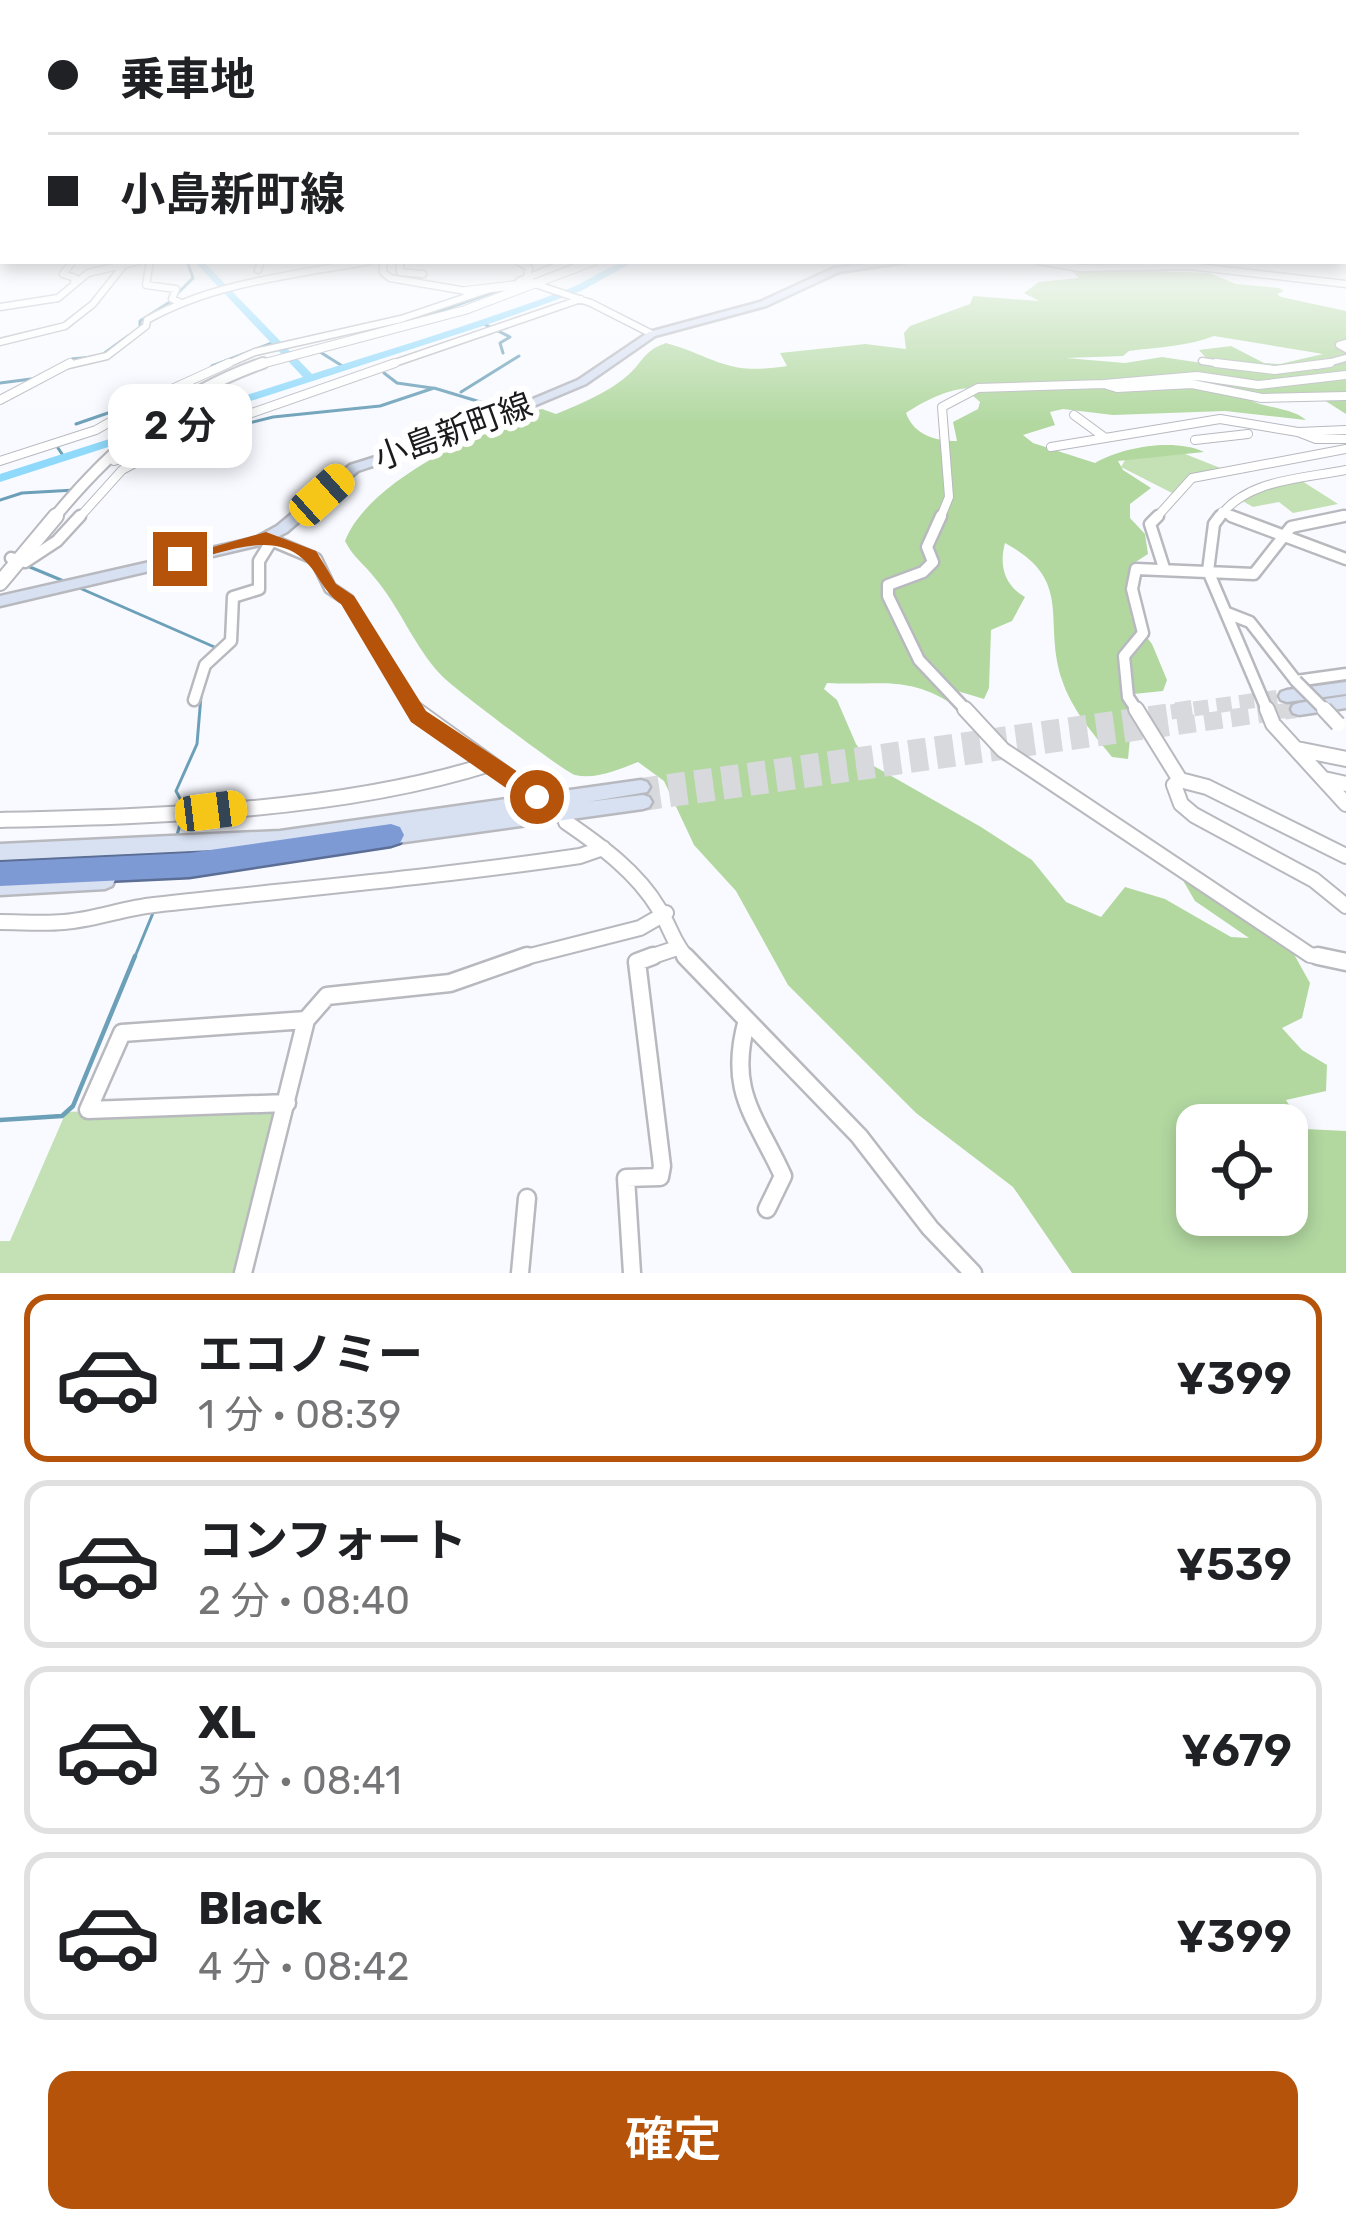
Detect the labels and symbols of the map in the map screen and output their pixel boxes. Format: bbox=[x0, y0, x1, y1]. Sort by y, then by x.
street label: 小島新町線 bbox=[369, 384, 537, 478]
callout: 2 分 bbox=[108, 385, 252, 469]
car bbox=[283, 458, 361, 532]
route end bbox=[153, 532, 207, 586]
route start bbox=[510, 770, 564, 824]
car bbox=[173, 789, 249, 833]

